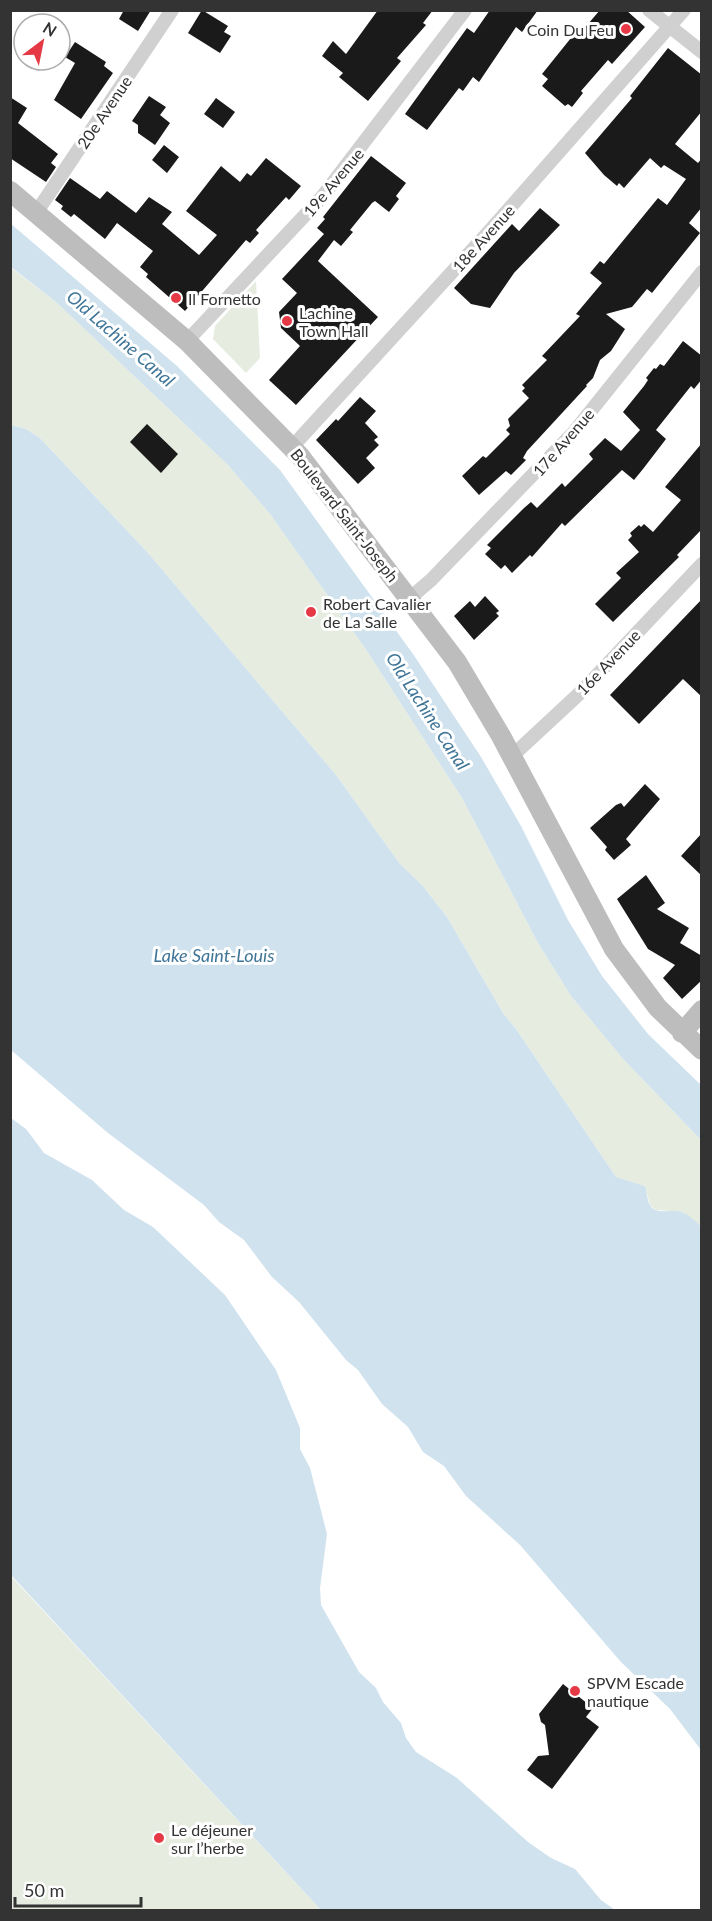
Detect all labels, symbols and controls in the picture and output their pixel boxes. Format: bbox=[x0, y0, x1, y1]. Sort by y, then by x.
north arrow bbox=[12, 12, 72, 72]
text: N bbox=[40, 18, 60, 40]
place label: Coin Du Feu bbox=[527, 20, 614, 39]
marker: Coin Du Feu bbox=[619, 22, 633, 36]
street label: 20e Avenue bbox=[73, 72, 135, 152]
street label: 19e Avenue bbox=[299, 144, 367, 220]
street label: 18e Avenue bbox=[448, 201, 518, 275]
water label: Old Lachine Canal bbox=[63, 285, 179, 391]
place label: Il Fornetto bbox=[188, 289, 261, 308]
marker: Il Fornetto bbox=[169, 291, 183, 305]
place label: Lachine Town Hall bbox=[299, 303, 369, 340]
marker: Lachine Town Hall bbox=[280, 314, 294, 328]
street label: 17e Avenue bbox=[528, 404, 598, 480]
street label: Boulevard Saint-Joseph bbox=[287, 445, 403, 585]
place label: Robert Cavalier de La Salle bbox=[323, 594, 431, 631]
marker: Robert Cavalier de La Salle bbox=[304, 605, 318, 619]
street label: 16e Avenue bbox=[572, 625, 644, 699]
water label: Old Lachine Canal bbox=[382, 648, 474, 774]
water label: Lake Saint-Louis bbox=[154, 944, 274, 966]
place label: SPVM Escade nautique bbox=[587, 1673, 684, 1710]
marker: SPVM Escade nautique bbox=[568, 1684, 582, 1698]
place label: Le déjeuner sur l’herbe bbox=[171, 1820, 253, 1857]
marker: Le déjeuner sur l’herbe bbox=[152, 1831, 166, 1845]
scale bar bbox=[15, 1870, 141, 1908]
text: 50 m bbox=[24, 1879, 64, 1901]

